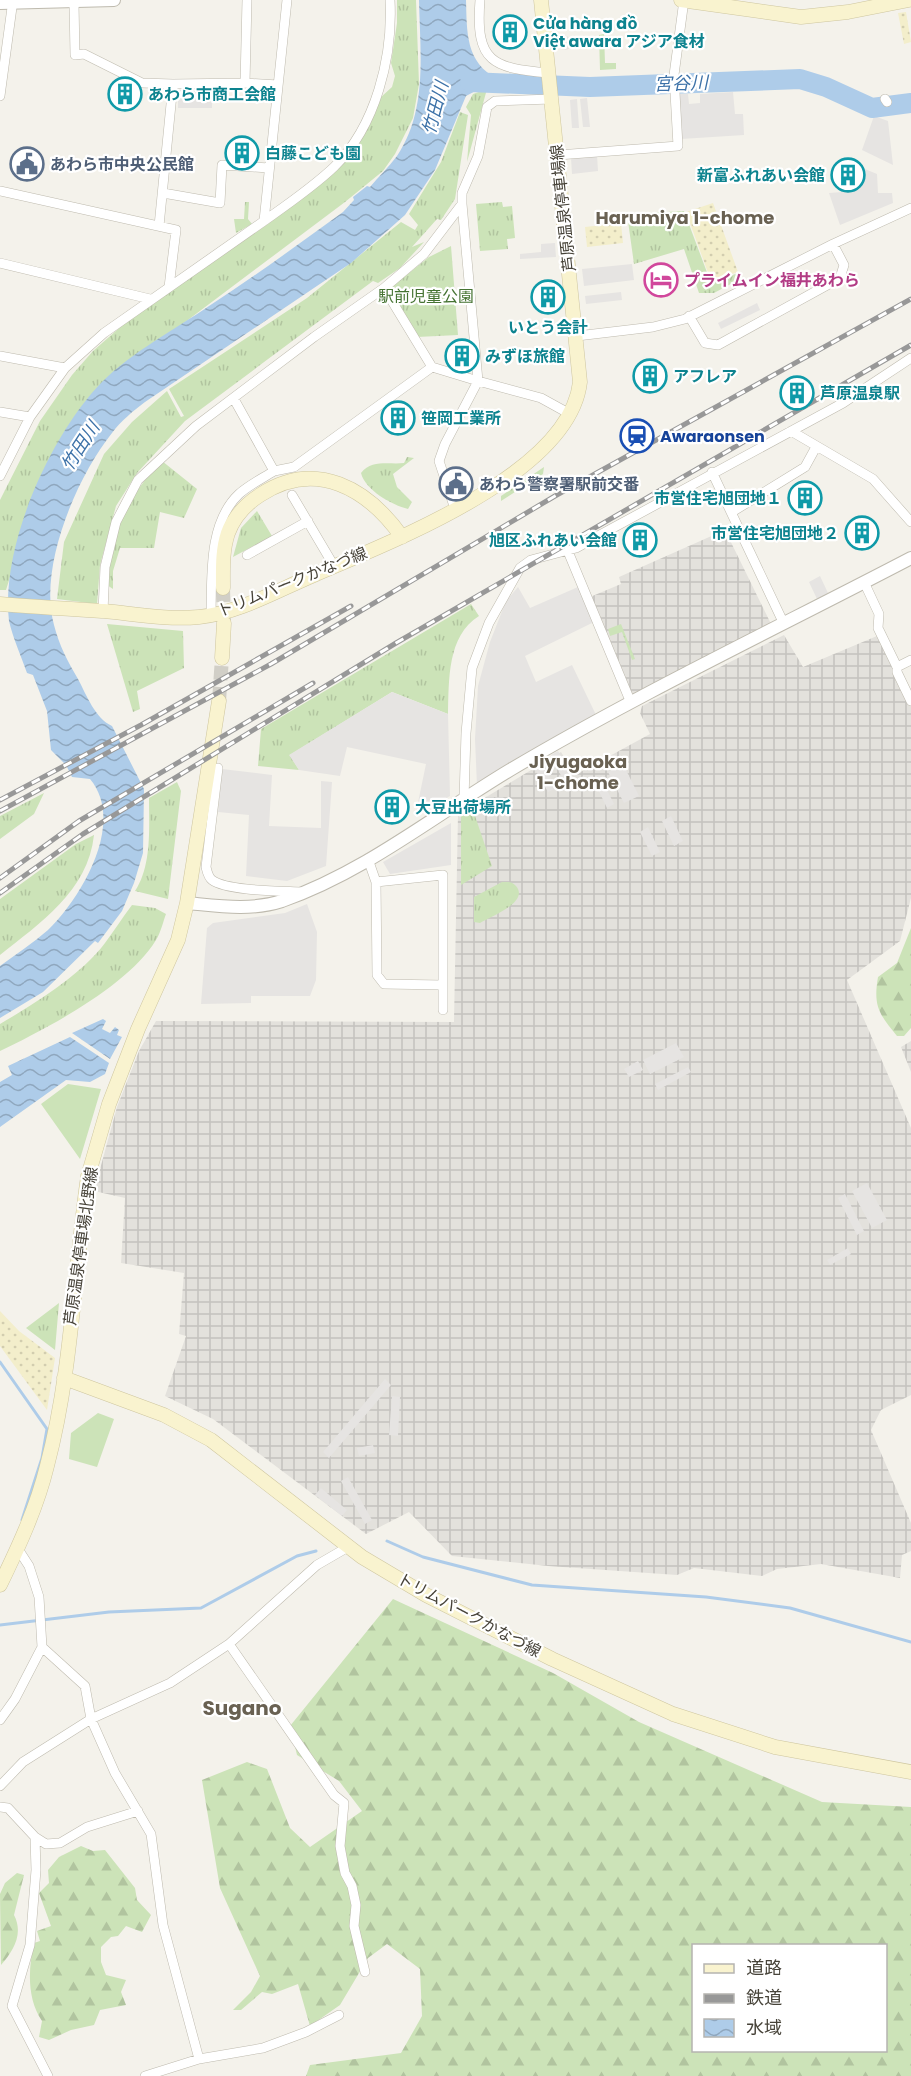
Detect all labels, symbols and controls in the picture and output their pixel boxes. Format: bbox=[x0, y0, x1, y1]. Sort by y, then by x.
place label: Cửa hàng đồ Việt awara アジア食材 bbox=[533, 12, 705, 53]
building icon: Cửa hàng đồ Việt awara アジア食材 bbox=[492, 14, 528, 50]
water label: 宮谷川 bbox=[654, 69, 710, 96]
building icon: あわら市商工会館 bbox=[107, 76, 143, 112]
water label: 竹田川 bbox=[416, 77, 455, 137]
place label: あわら市商工会館 bbox=[148, 83, 276, 106]
building icon: 白藤こども園 bbox=[224, 135, 260, 171]
place label: 白藤こども園 bbox=[265, 142, 361, 165]
street label: 芦原温泉停車場線 bbox=[545, 143, 581, 273]
public building icon: あわら市中央公民館 bbox=[9, 146, 45, 182]
place label: あわら市中央公民館 bbox=[50, 153, 194, 176]
building icon: 新富ふれあい会館 bbox=[830, 157, 866, 193]
place label: 新富ふれあい会館 bbox=[697, 164, 825, 187]
district label: Harumiya 1-chome bbox=[596, 205, 774, 230]
hotel icon: プライムイン福井あわら bbox=[643, 262, 679, 298]
place label: プライムイン福井あわら bbox=[684, 269, 860, 292]
building icon: いとう会計 bbox=[530, 279, 566, 315]
park label: 駅前児童公園 bbox=[378, 285, 474, 308]
place label: いとう会計 bbox=[508, 316, 588, 339]
building icon: みずほ旅館 bbox=[444, 338, 480, 374]
place label: みずほ旅館 bbox=[485, 345, 565, 368]
building icon: アフレア bbox=[632, 358, 668, 394]
place label: アフレア bbox=[673, 365, 737, 388]
building icon: 芦原温泉駅 bbox=[779, 375, 815, 411]
place label: 芦原温泉駅 bbox=[820, 382, 900, 405]
building icon: 笹岡工業所 bbox=[380, 400, 416, 436]
place label: 笹岡工業所 bbox=[421, 407, 501, 430]
water label: 竹田川 bbox=[55, 415, 106, 475]
station icon: Awaraonsen bbox=[619, 418, 655, 454]
place label: Awaraonsen bbox=[660, 425, 765, 448]
public building icon: あわら警察署駅前交番 bbox=[438, 466, 474, 502]
place label: あわら警察署駅前交番 bbox=[479, 473, 639, 496]
building icon: 市営住宅旭団地１ bbox=[787, 480, 823, 516]
place label: 市営住宅旭団地１ bbox=[654, 487, 782, 510]
building icon: 市営住宅旭団地２ bbox=[844, 515, 880, 551]
building icon: 旭区ふれあい会館 bbox=[622, 522, 658, 558]
place label: 市営住宅旭団地２ bbox=[711, 522, 839, 545]
place label: 旭区ふれあい会館 bbox=[489, 529, 617, 552]
street label: トリムパークかなづ線 bbox=[214, 541, 370, 623]
district label: Jiyugaoka 1-chome bbox=[529, 749, 627, 795]
building icon: 大豆出荷場所 bbox=[374, 789, 410, 825]
place label: 大豆出荷場所 bbox=[415, 796, 511, 819]
street label: 芦原温泉停車場北野線 bbox=[58, 1165, 104, 1327]
street label: トリムパークかなづ線 bbox=[393, 1567, 545, 1663]
district label: Sugano bbox=[202, 1694, 282, 1722]
legend bbox=[692, 1944, 887, 2052]
text: 道路 bbox=[746, 1955, 782, 1980]
text: 鉄道 bbox=[746, 1985, 782, 2010]
text: 水域 bbox=[746, 2015, 782, 2040]

